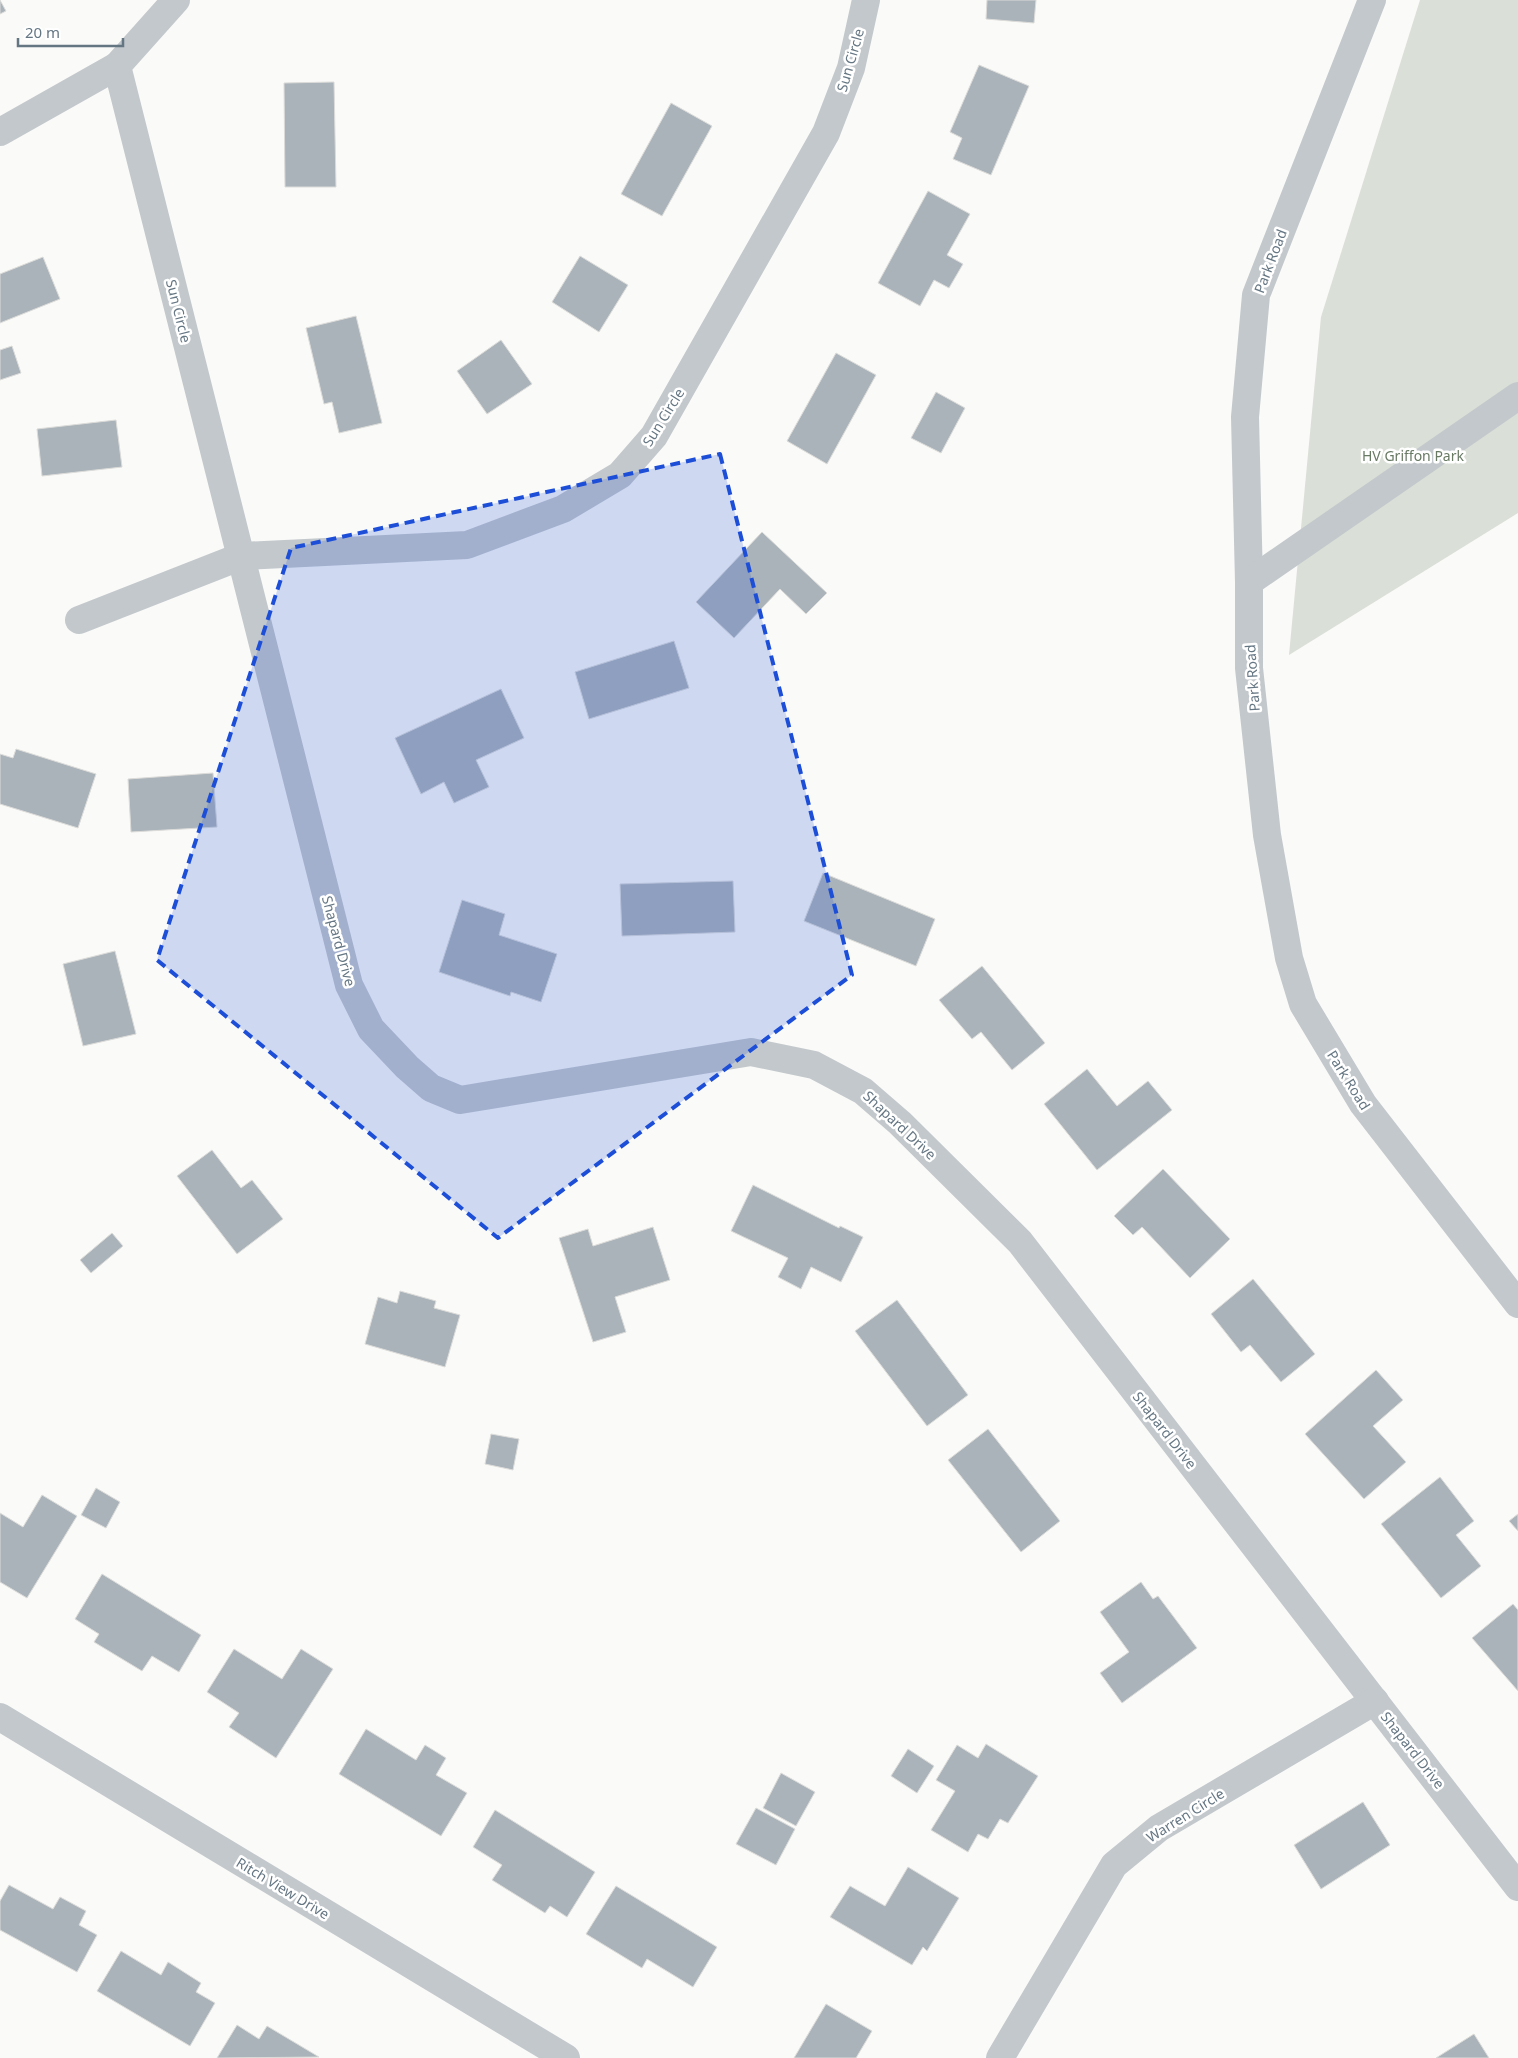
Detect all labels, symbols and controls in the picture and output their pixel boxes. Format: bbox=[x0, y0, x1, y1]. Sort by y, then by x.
scale bar bbox=[18, 15, 122, 47]
text: 20 m bbox=[25, 22, 60, 42]
street label: Sun Circle bbox=[832, 26, 868, 94]
street label: Park Road bbox=[1249, 226, 1291, 296]
street label: Sun Circle bbox=[162, 277, 196, 345]
street label: Sun Circle bbox=[638, 384, 688, 450]
park label: HV Griffon Park bbox=[1362, 446, 1465, 465]
street label: Park Road bbox=[1240, 644, 1264, 712]
street label: Shapard Drive bbox=[318, 894, 360, 988]
street label: Park Road bbox=[1323, 1047, 1375, 1113]
street label: Shapard Drive bbox=[860, 1086, 941, 1164]
street label: Shapard Drive bbox=[1129, 1387, 1201, 1473]
street label: Shapard Drive bbox=[1377, 1707, 1449, 1793]
street label: Warren Circle bbox=[1143, 1784, 1228, 1846]
street label: Ritch View Drive bbox=[233, 1853, 333, 1923]

